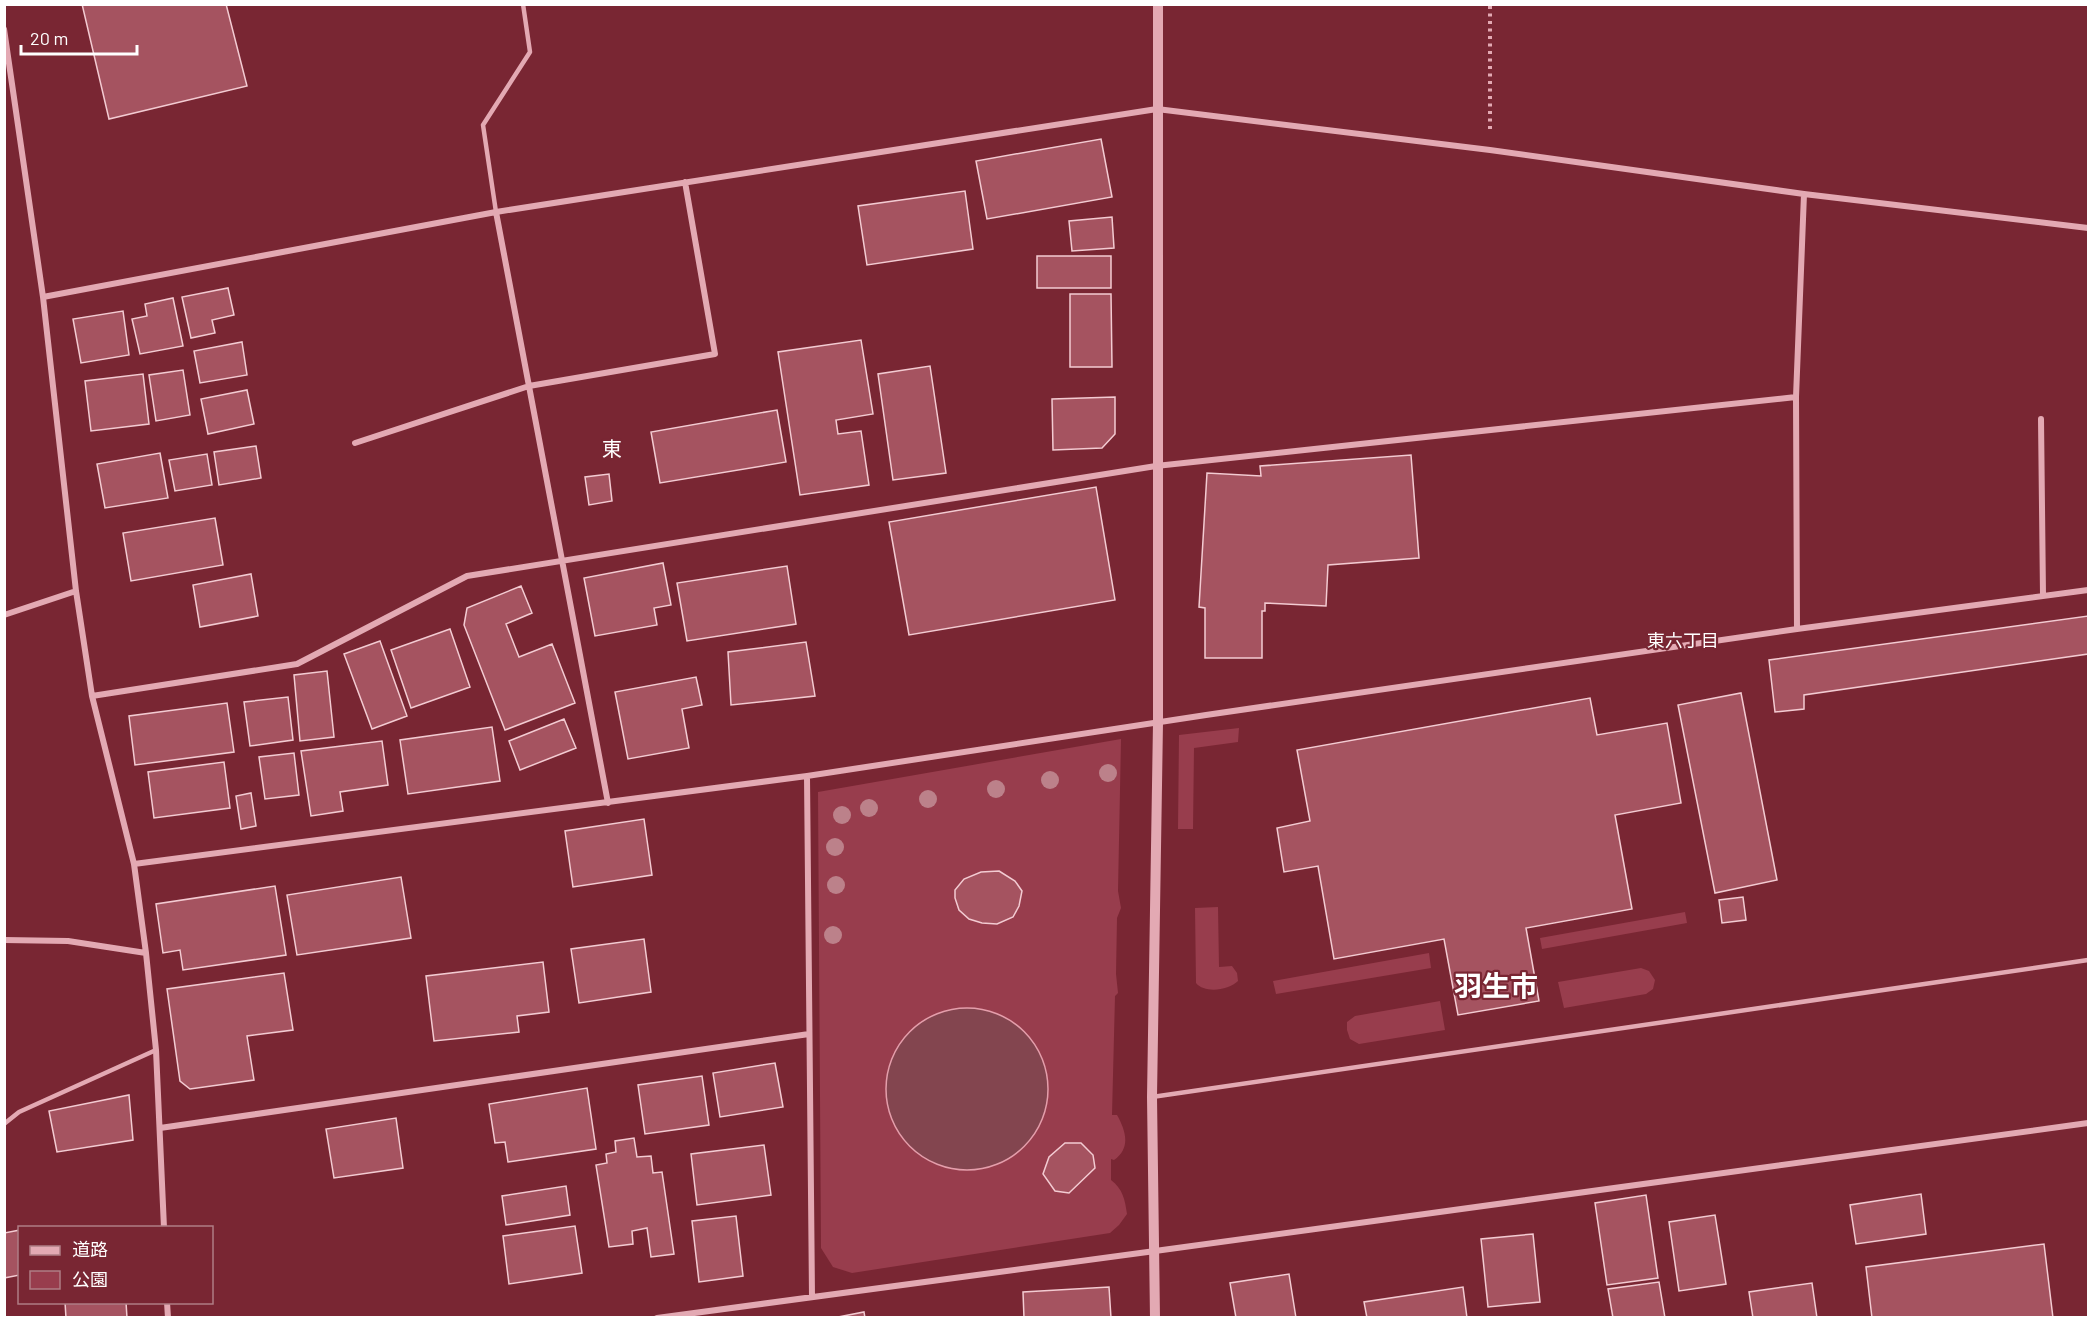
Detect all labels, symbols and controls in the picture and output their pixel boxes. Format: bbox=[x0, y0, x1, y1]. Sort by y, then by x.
scale bar bbox=[21, 18, 136, 56]
text: 20 m bbox=[30, 27, 68, 49]
district label: 東 bbox=[602, 436, 622, 460]
district label: 東六丁目 bbox=[1647, 629, 1719, 651]
district label: 羽生市 bbox=[1454, 968, 1538, 1002]
legend bbox=[18, 1226, 213, 1304]
text: 道路 bbox=[72, 1238, 108, 1260]
text: 公園 bbox=[72, 1268, 108, 1290]

